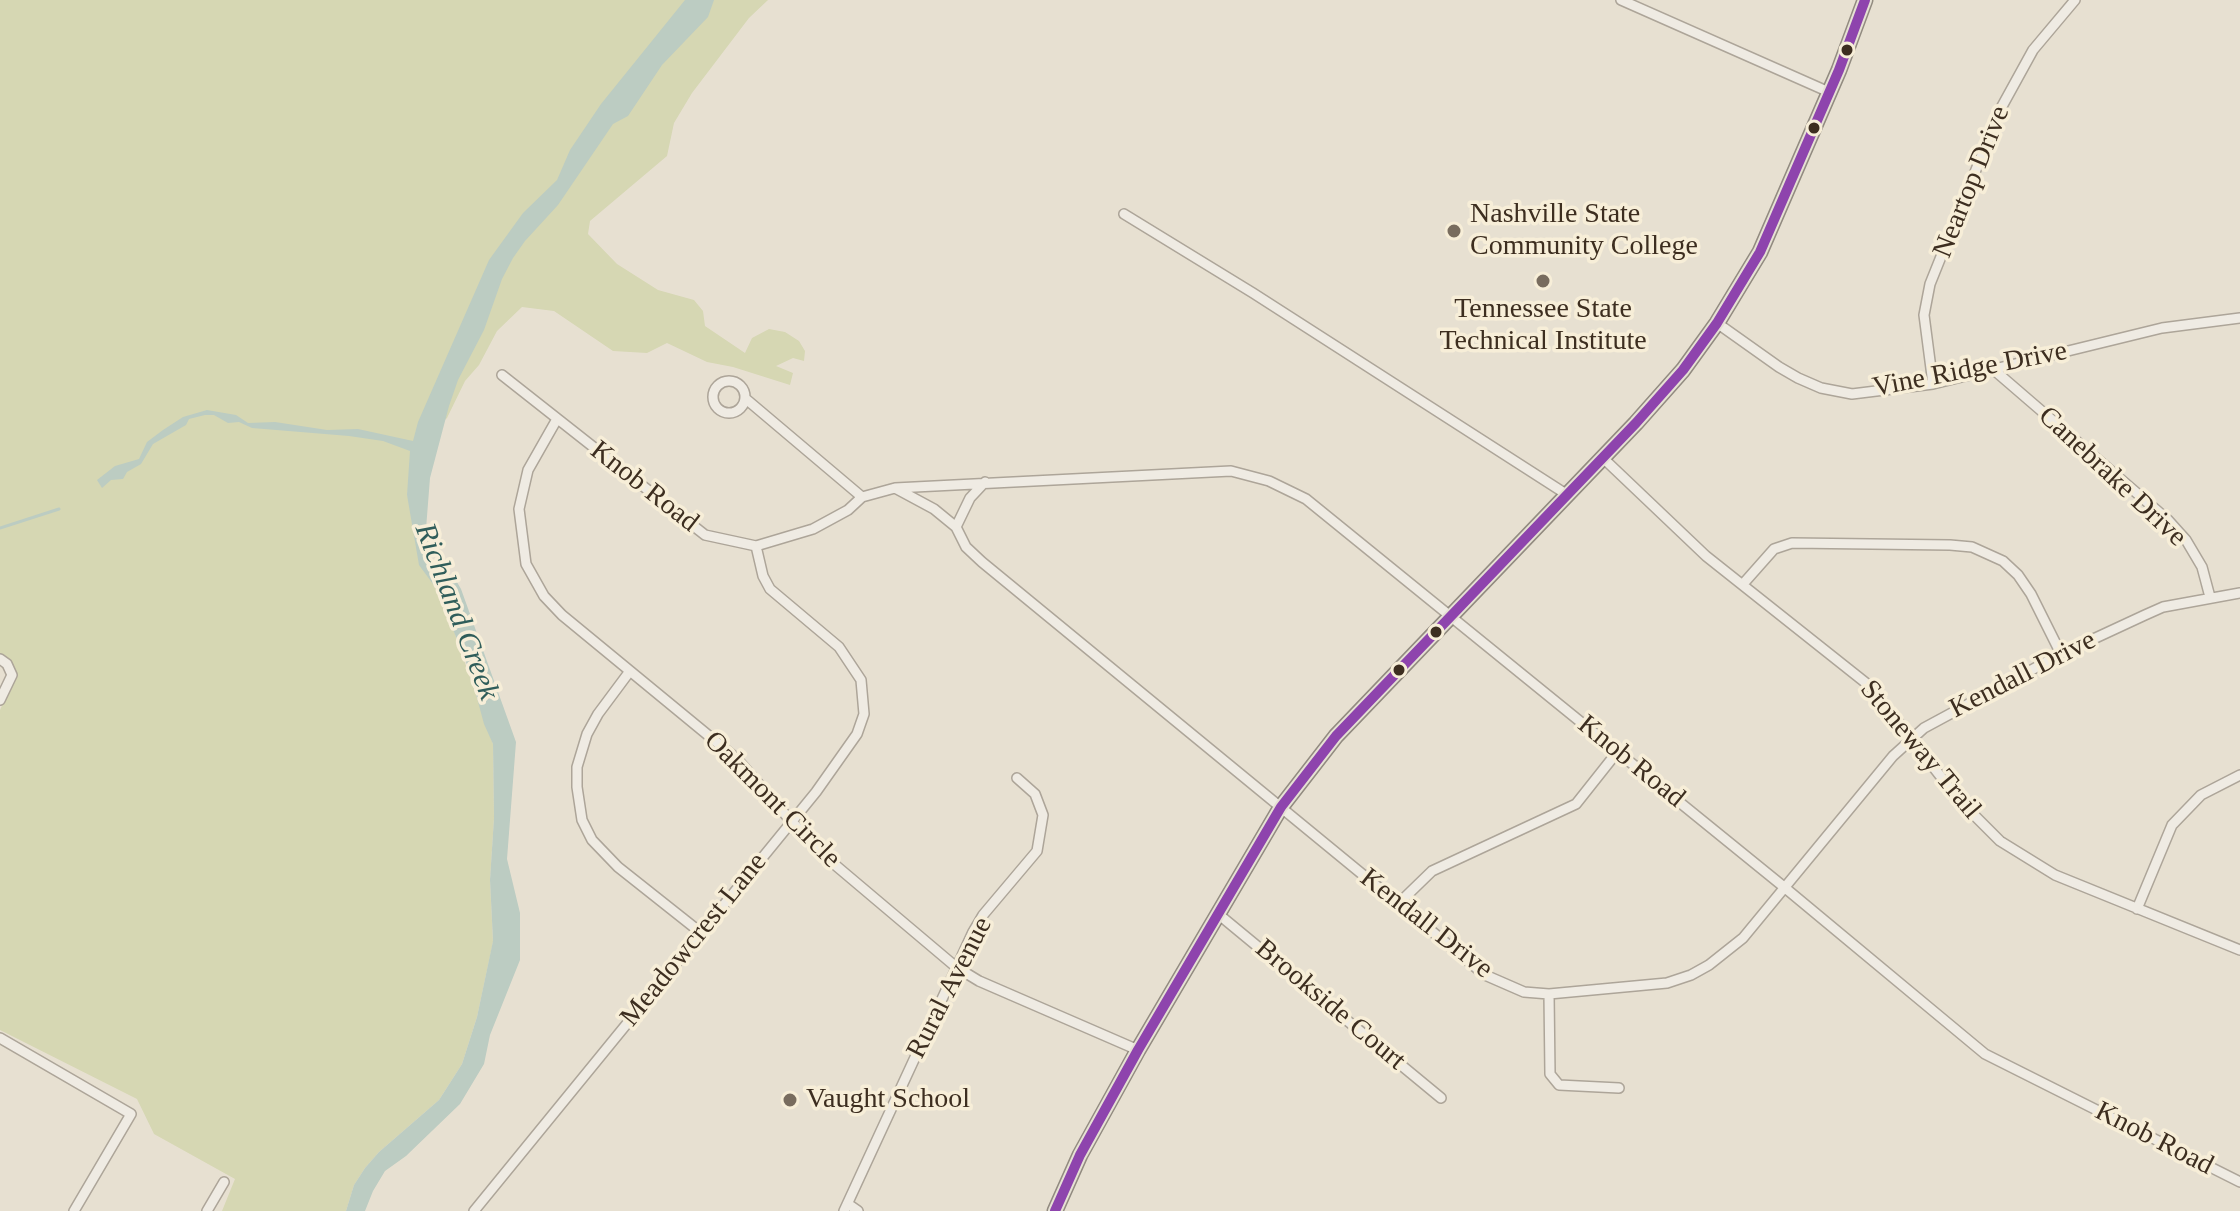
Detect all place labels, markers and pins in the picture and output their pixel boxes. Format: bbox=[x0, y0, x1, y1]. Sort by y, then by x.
unlabelled marker bbox=[1839, 42, 1855, 58]
unlabelled marker bbox=[1806, 120, 1822, 136]
place label: Nashville State Community College bbox=[1470, 198, 1698, 264]
marker: Nashville State Community College bbox=[1445, 222, 1463, 240]
marker: Tennessee State Technical Institute bbox=[1534, 272, 1552, 290]
place label: Tennessee State Technical Institute bbox=[1439, 293, 1647, 359]
unlabelled marker bbox=[1428, 624, 1444, 640]
unlabelled marker bbox=[1391, 662, 1407, 678]
place label: Vaught School bbox=[806, 1083, 970, 1117]
marker: Vaught School bbox=[781, 1091, 799, 1109]

